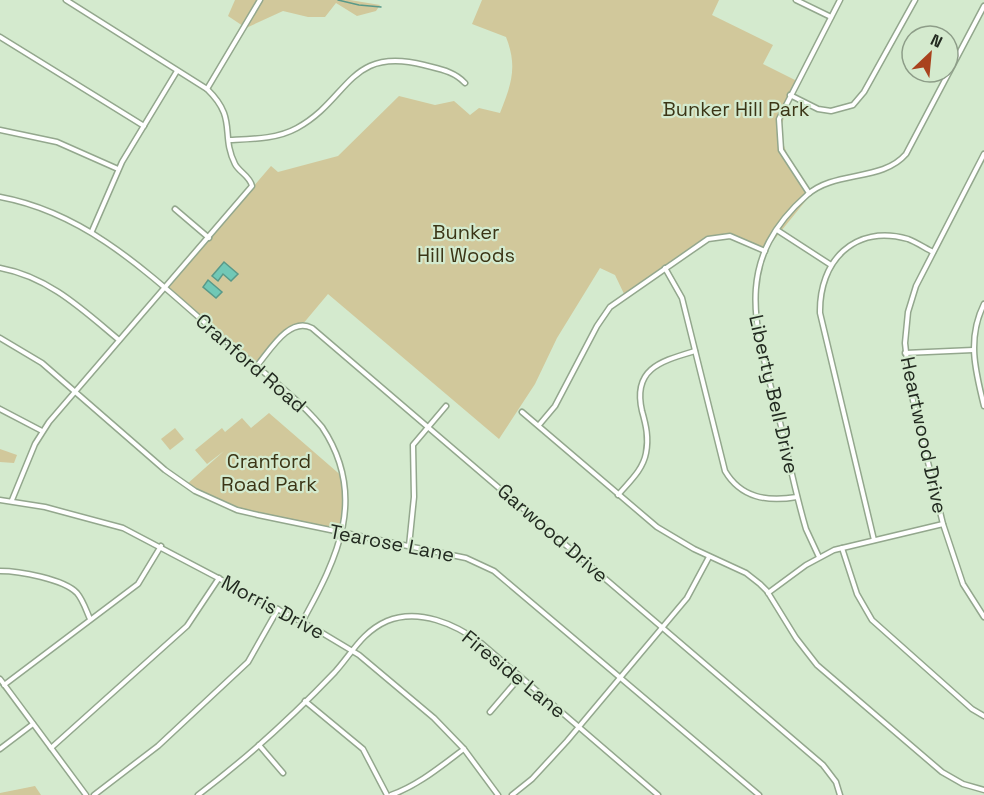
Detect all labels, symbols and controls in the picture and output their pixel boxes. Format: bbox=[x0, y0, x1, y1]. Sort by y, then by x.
north arrow bbox=[900, 24, 960, 84]
text: N bbox=[927, 29, 946, 53]
park label: Bunker Hill Park bbox=[662, 96, 810, 122]
park label: Bunker Hill Woods bbox=[417, 219, 515, 268]
street label: Cranford Road bbox=[190, 308, 312, 418]
street label: Liberty Bell Drive bbox=[743, 312, 805, 476]
street label: Heartwood Drive bbox=[895, 354, 953, 516]
park label: Cranford Road Park bbox=[221, 448, 317, 497]
street label: Garwood Drive bbox=[492, 478, 614, 588]
street label: Tearose Lane bbox=[327, 518, 457, 568]
street label: Morris Drive bbox=[217, 569, 329, 645]
street label: Fireside Lane bbox=[457, 624, 571, 724]

